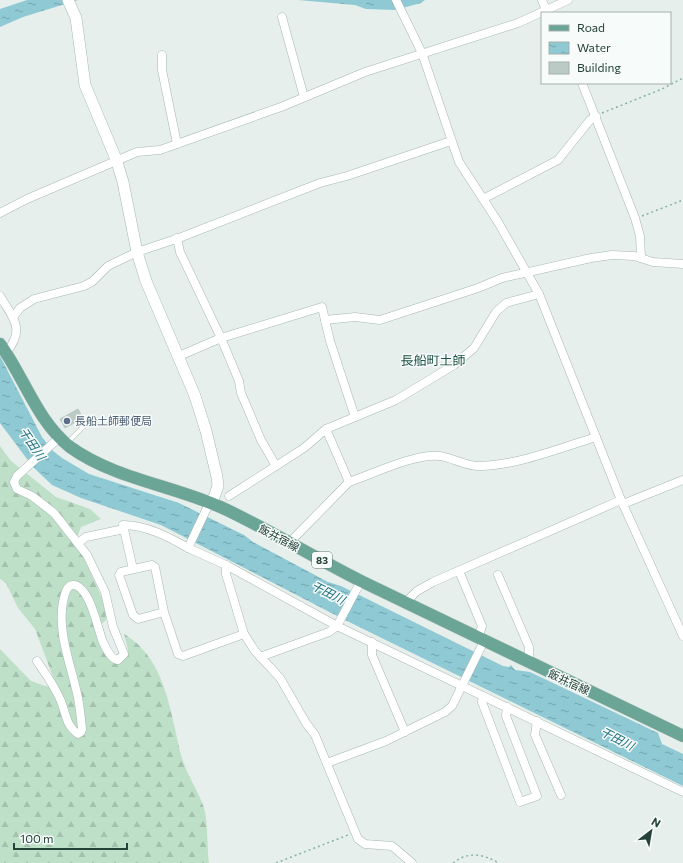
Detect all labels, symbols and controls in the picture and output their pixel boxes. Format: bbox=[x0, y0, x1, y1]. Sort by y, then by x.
legend bbox=[541, 12, 671, 84]
text: Road bbox=[577, 20, 605, 34]
text: Water bbox=[577, 40, 611, 54]
text: Building bbox=[577, 60, 621, 74]
district label: 長船町土師 bbox=[400, 352, 466, 368]
place label: 長船土師郵便局 bbox=[75, 414, 152, 427]
marker: 長船土師郵便局 bbox=[62, 416, 72, 426]
water label: 干田川 bbox=[17, 425, 50, 464]
street label: 飯井宿線 bbox=[257, 521, 302, 554]
road number: 83 bbox=[312, 552, 332, 568]
water label: 干田川 bbox=[309, 578, 349, 607]
street label: 飯井宿線 bbox=[547, 666, 592, 697]
water label: 干田川 bbox=[598, 724, 638, 753]
north arrow bbox=[631, 811, 671, 851]
text: N bbox=[650, 814, 663, 830]
scale bar bbox=[14, 825, 127, 851]
text: 100 m bbox=[20, 831, 54, 845]

